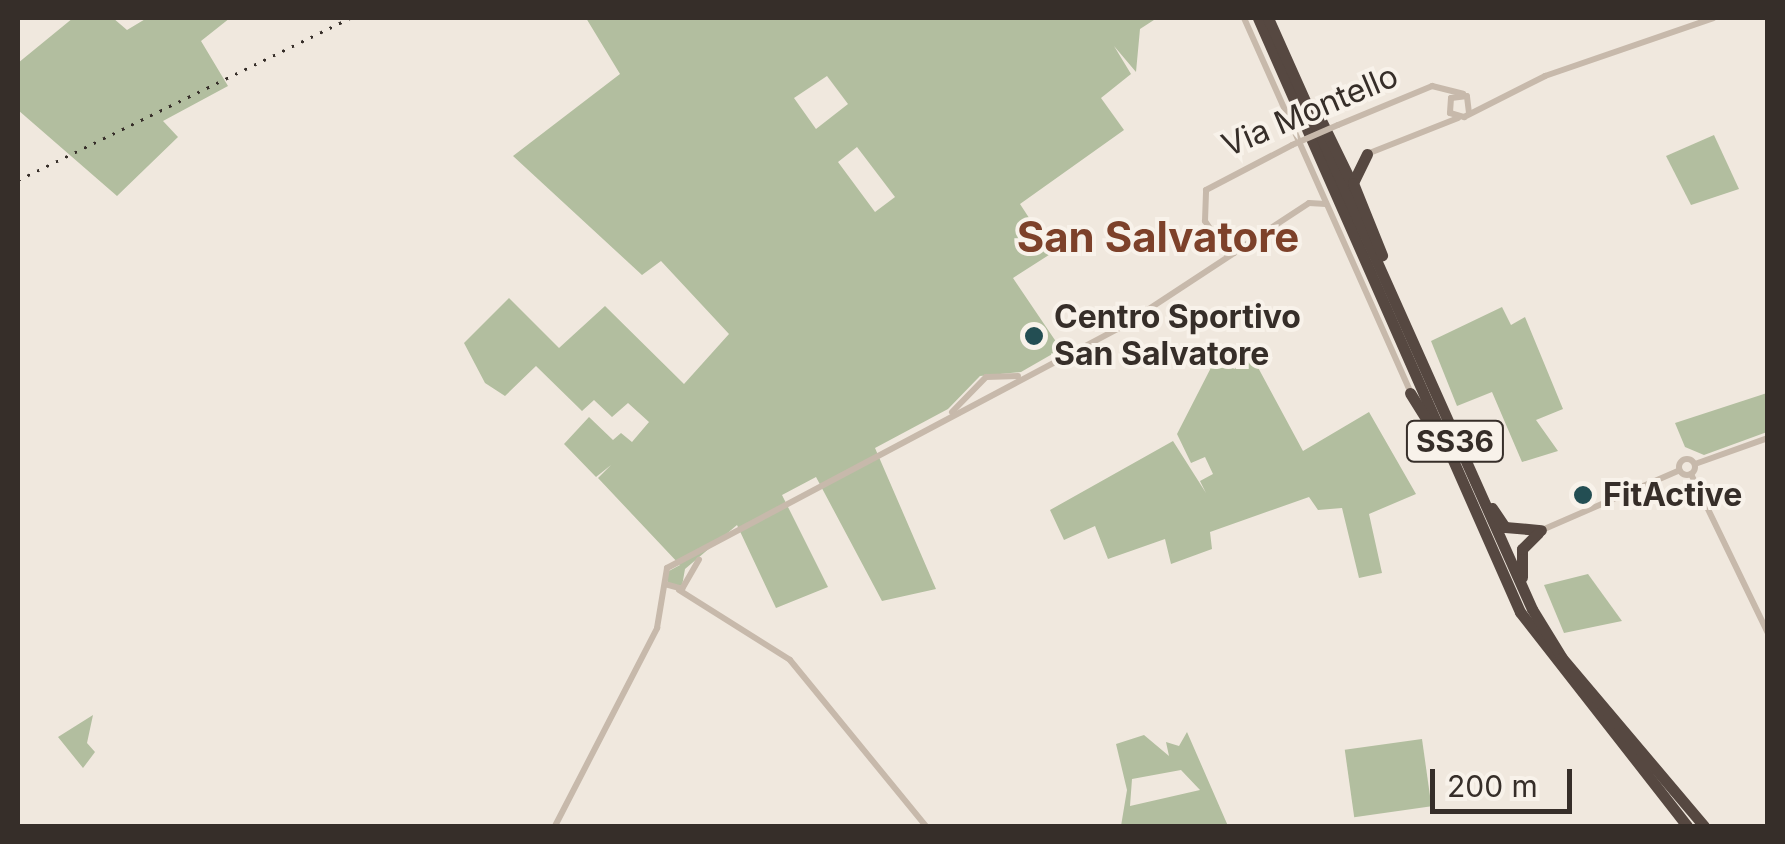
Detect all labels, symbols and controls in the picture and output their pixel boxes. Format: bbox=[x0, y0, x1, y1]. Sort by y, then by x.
street label: Via Montello bbox=[1216, 57, 1404, 165]
district label: San Salvatore bbox=[1017, 212, 1299, 262]
place label: Centro Sportivo San Salvatore bbox=[1054, 299, 1301, 374]
marker: Centro Sportivo San Salvatore bbox=[1023, 325, 1045, 347]
road number: SS36 bbox=[1405, 416, 1505, 466]
place label: FitActive bbox=[1603, 476, 1742, 514]
marker: FitActive bbox=[1572, 484, 1594, 506]
scale bar bbox=[1435, 749, 1578, 811]
text: 200 m bbox=[1447, 768, 1538, 804]

